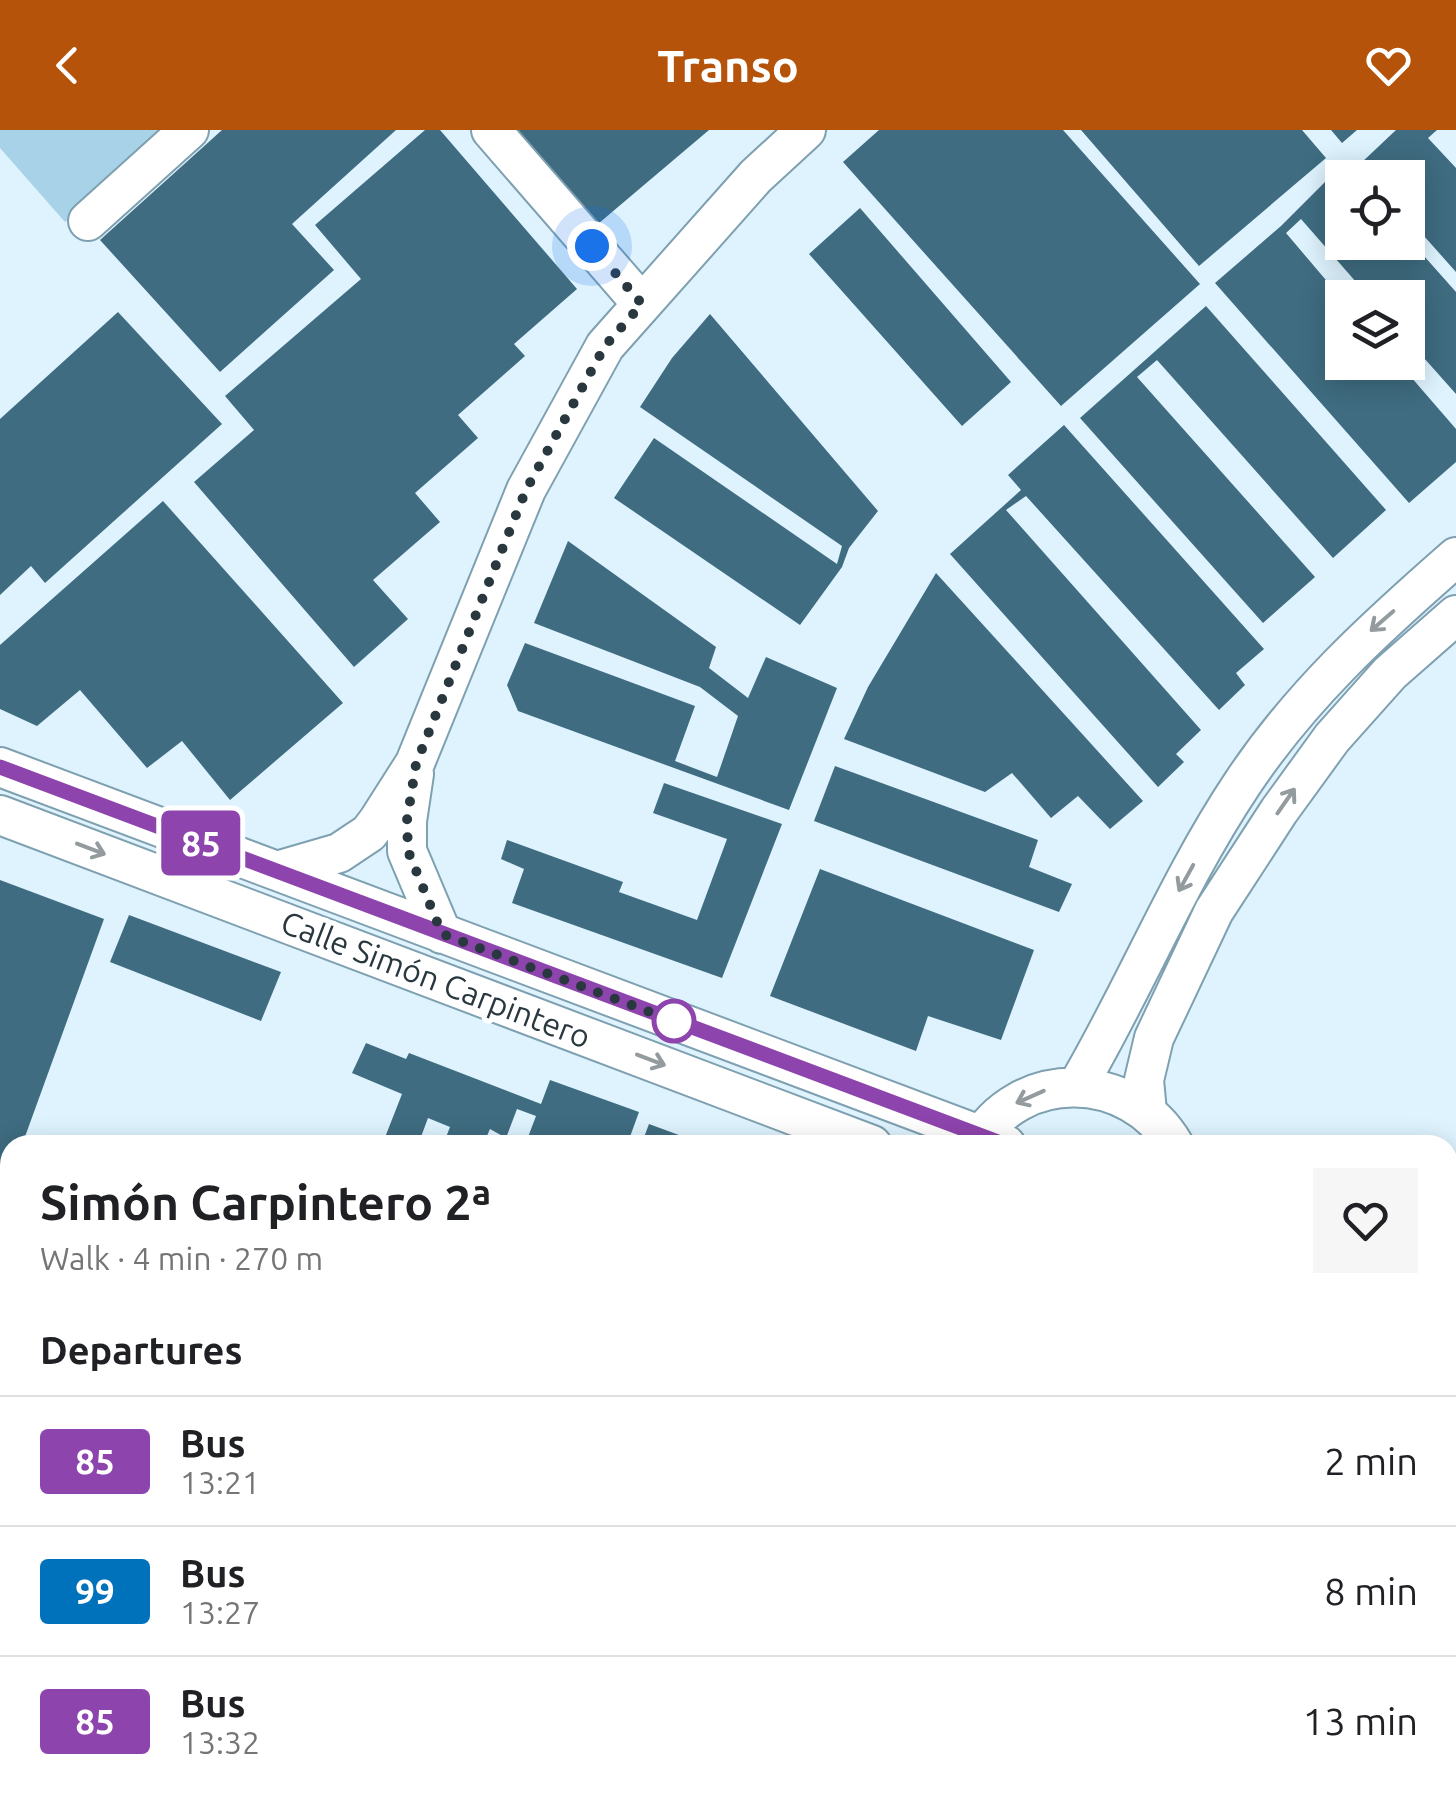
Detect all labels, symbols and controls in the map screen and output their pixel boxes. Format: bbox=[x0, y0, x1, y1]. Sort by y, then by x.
icon: back bbox=[40, 38, 95, 93]
icon: heart bbox=[1361, 38, 1416, 93]
text: Transo bbox=[657, 40, 799, 91]
map controls bbox=[1325, 160, 1425, 380]
button: locate bbox=[1325, 160, 1425, 260]
your location bbox=[567, 221, 617, 271]
button: layers bbox=[1325, 280, 1425, 380]
one-way arrow bbox=[1370, 610, 1396, 632]
one-way arrow bbox=[1275, 787, 1296, 815]
line badge: 85 bbox=[156, 810, 246, 876]
text: 85 bbox=[181, 823, 221, 863]
one-way arrow bbox=[75, 841, 106, 859]
one-way arrow bbox=[1176, 863, 1196, 892]
street label: Calle Simón Carpintero bbox=[276, 903, 596, 1055]
unlabelled marker bbox=[653, 1000, 695, 1042]
one-way arrow bbox=[635, 1053, 665, 1071]
one-way arrow bbox=[1016, 1089, 1046, 1107]
button: heart bbox=[1313, 1168, 1418, 1273]
text: Simón Carpintero 2ª bbox=[40, 1175, 491, 1229]
text: Walk · 4 min · 270 m bbox=[40, 1240, 323, 1276]
text: Departures bbox=[40, 1329, 242, 1371]
text: Bus bbox=[180, 1422, 245, 1464]
text: 2 min bbox=[1324, 1440, 1418, 1482]
text: 85 bbox=[75, 1441, 115, 1481]
text: 13:21 bbox=[180, 1464, 260, 1500]
text: Bus bbox=[180, 1552, 245, 1594]
text: 8 min bbox=[1324, 1570, 1418, 1612]
text: 99 bbox=[75, 1571, 115, 1611]
text: 13:27 bbox=[180, 1594, 260, 1630]
text: Bus bbox=[180, 1682, 245, 1724]
text: 13 min bbox=[1303, 1700, 1418, 1742]
text: 85 bbox=[75, 1701, 115, 1741]
text: 13:32 bbox=[180, 1724, 260, 1760]

